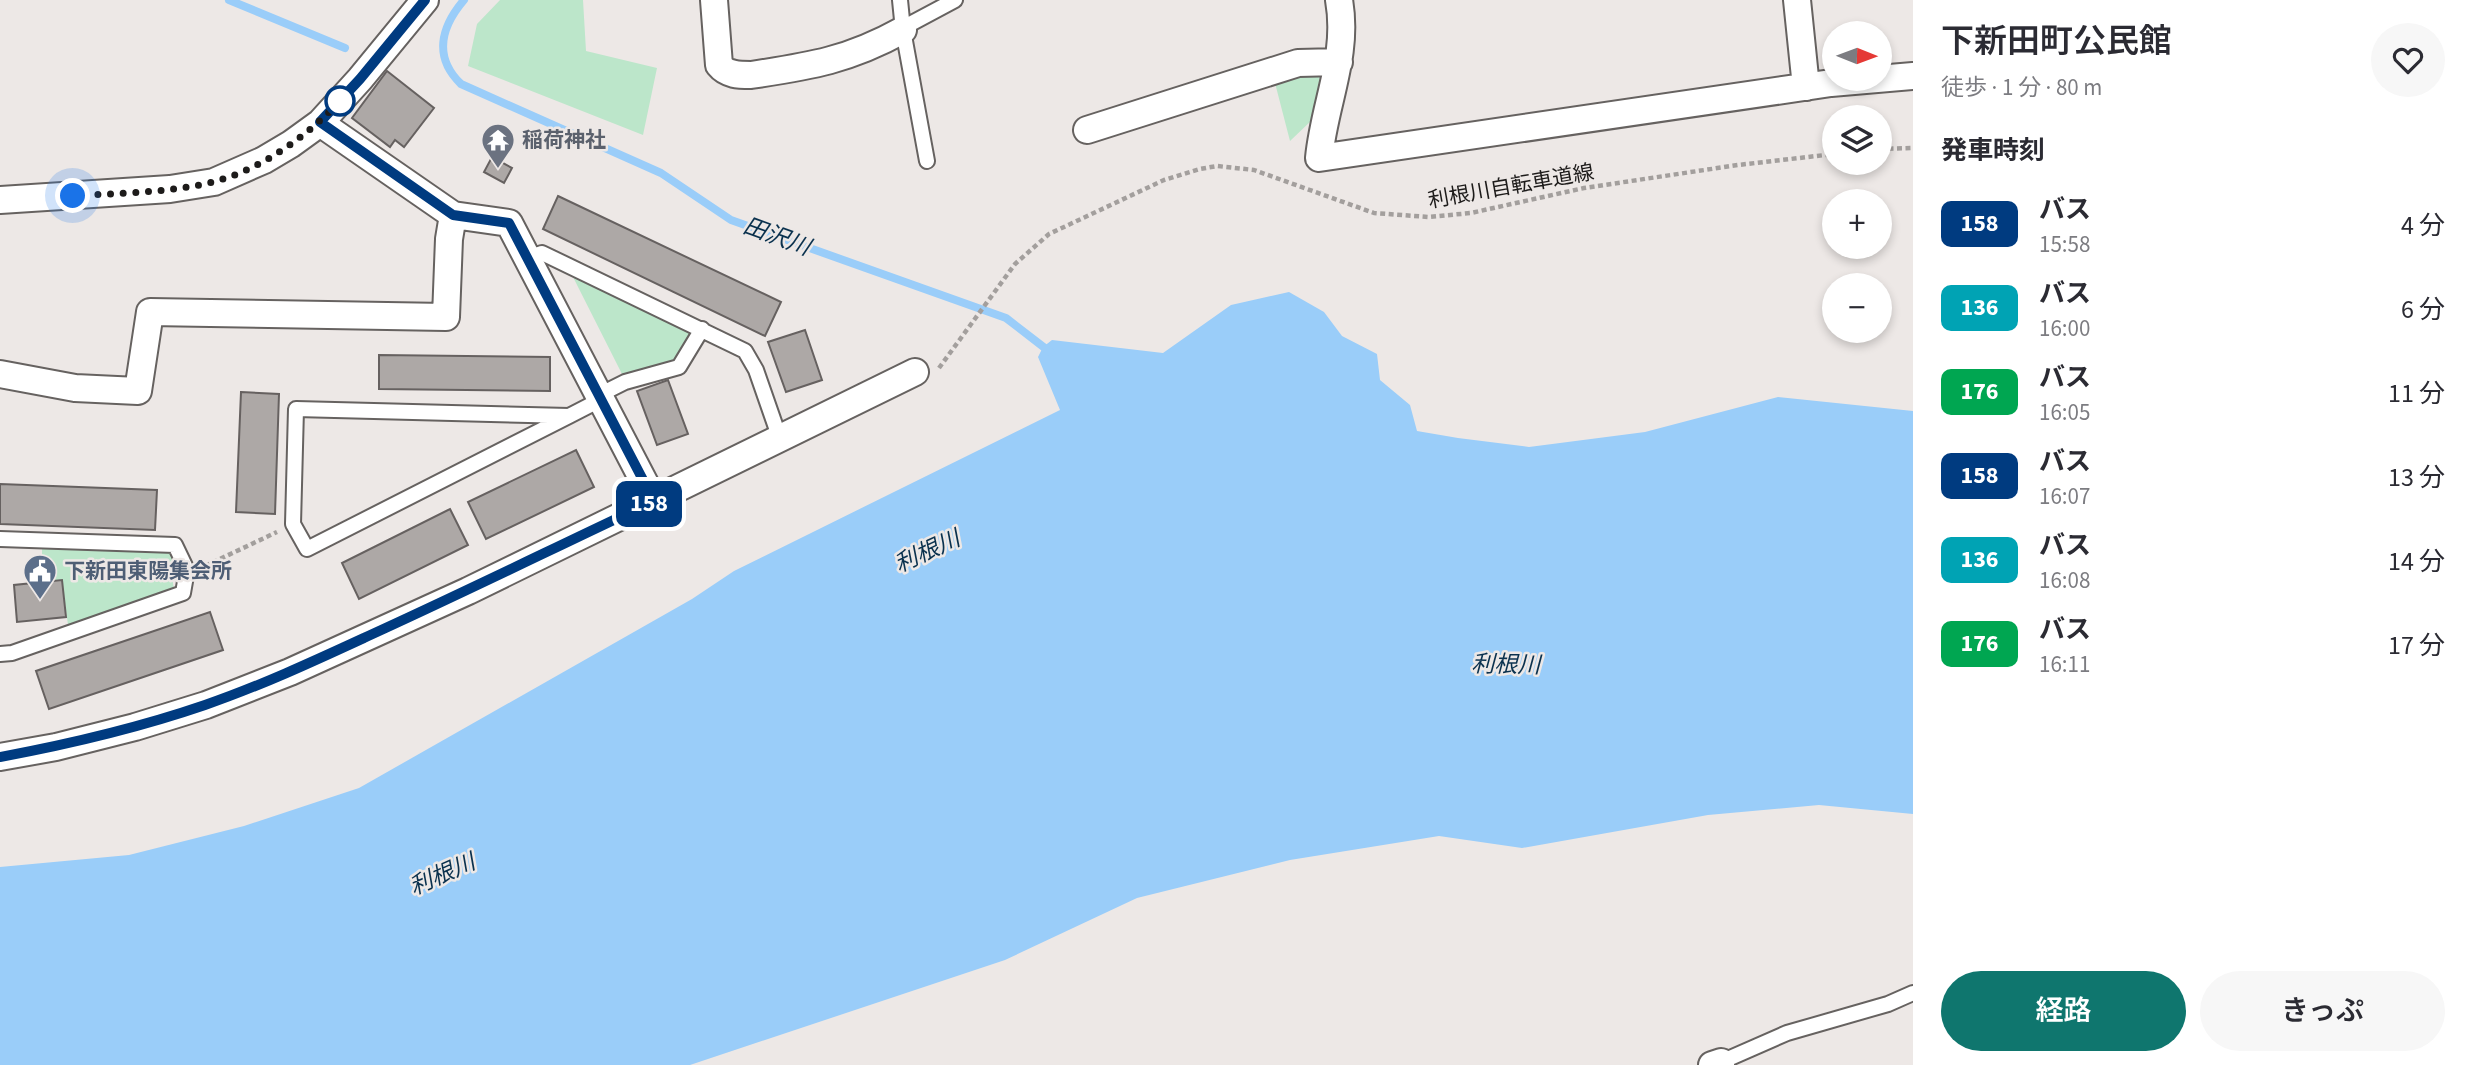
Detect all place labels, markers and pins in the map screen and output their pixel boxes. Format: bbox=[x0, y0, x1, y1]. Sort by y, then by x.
unlabelled marker bbox=[325, 86, 355, 116]
temple icon: 稲荷神社 bbox=[479, 121, 517, 170]
place label: 稲荷神社 bbox=[522, 125, 606, 155]
public building icon: 下新田東陽集会所 bbox=[21, 552, 59, 601]
place label: 下新田東陽集会所 bbox=[64, 556, 232, 586]

